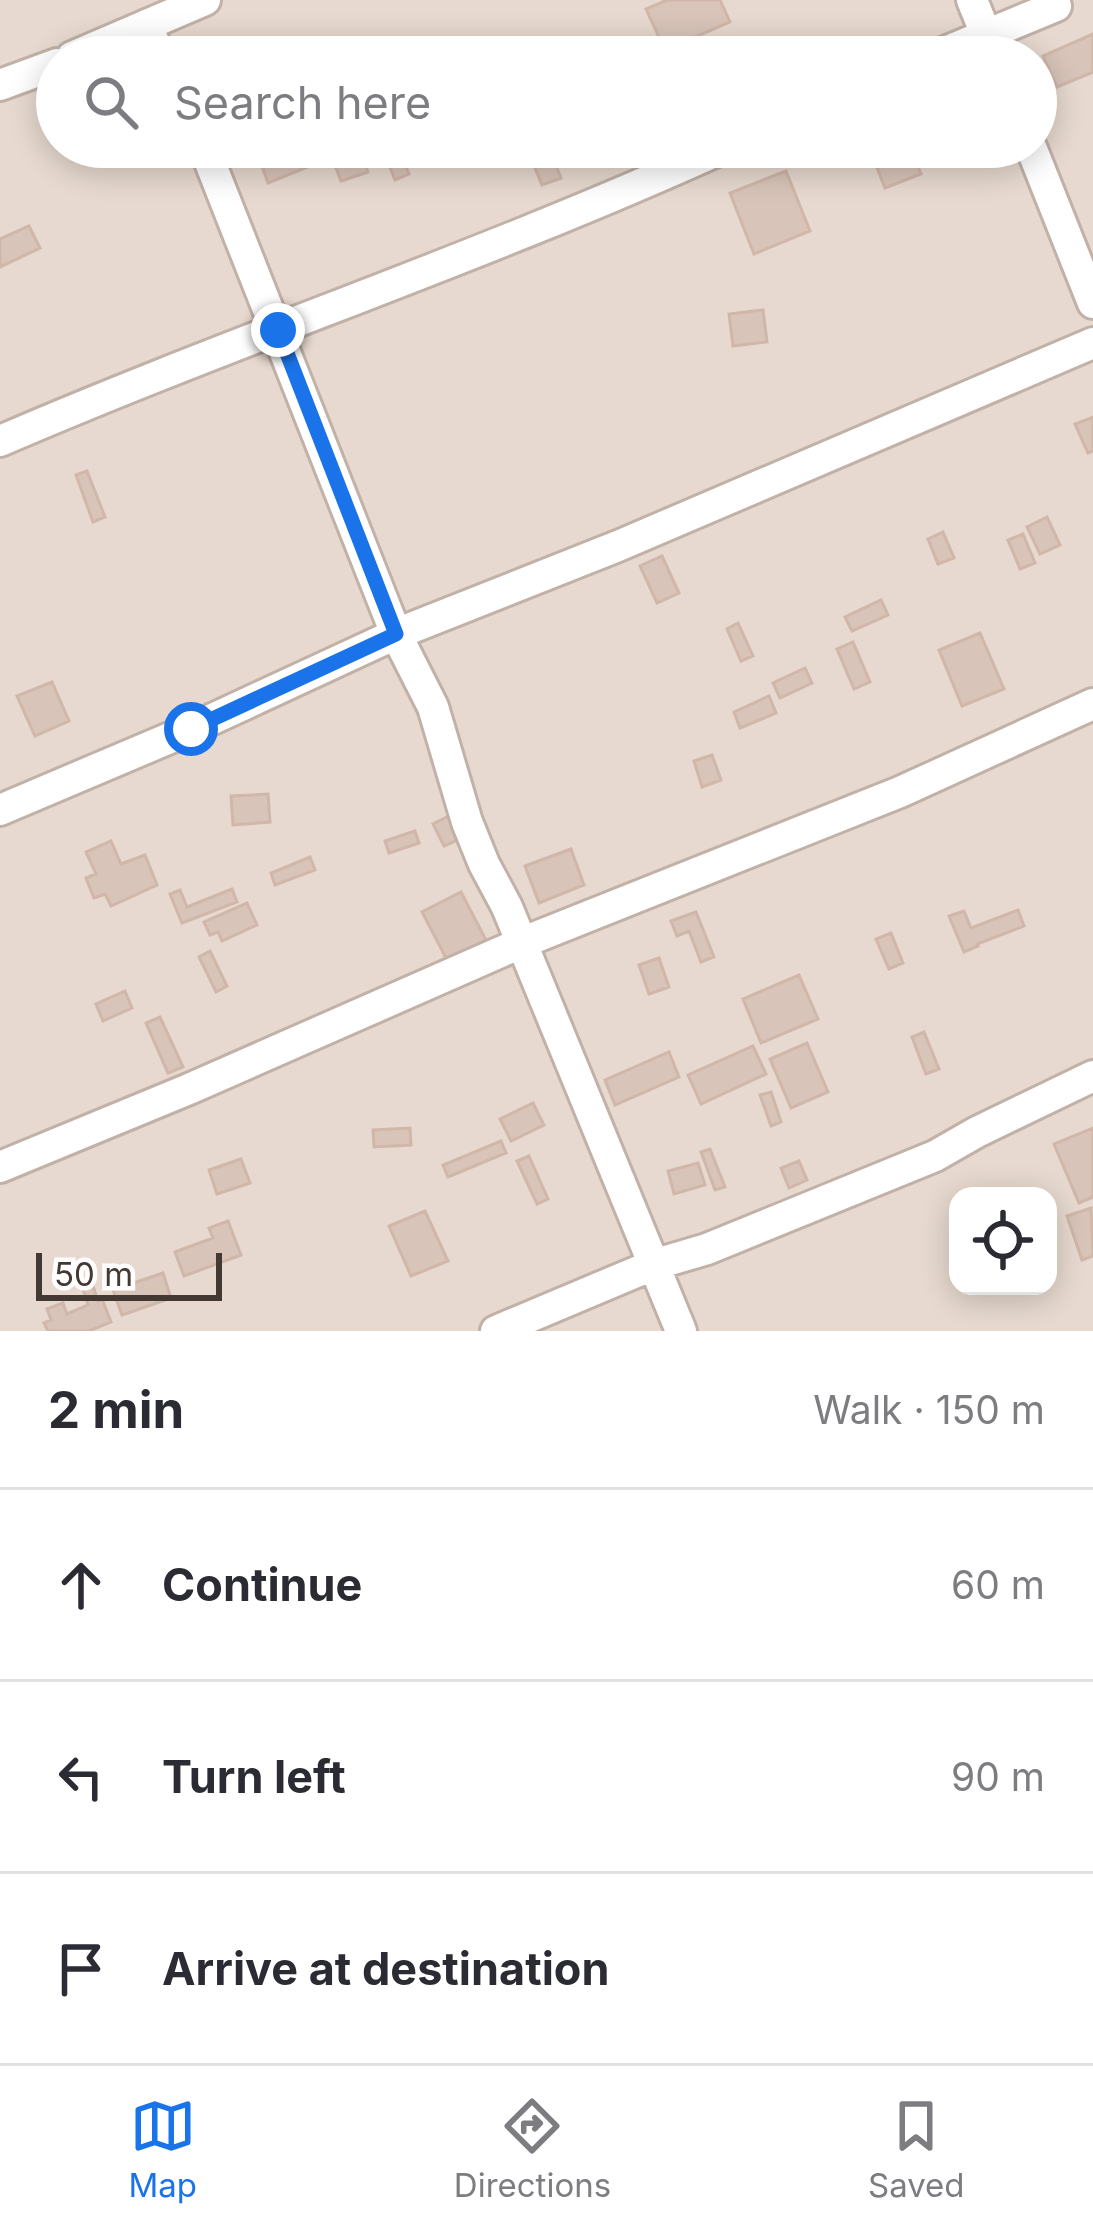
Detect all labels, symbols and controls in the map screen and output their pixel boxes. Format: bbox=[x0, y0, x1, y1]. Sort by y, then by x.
search box bbox=[36, 36, 1057, 168]
icon: search bbox=[78, 69, 144, 135]
text: Search here bbox=[174, 75, 431, 130]
route end bbox=[251, 303, 305, 357]
route start bbox=[164, 702, 218, 756]
map controls bbox=[949, 1187, 1057, 1295]
button: locate bbox=[949, 1187, 1057, 1295]
scale bar bbox=[36, 1247, 222, 1300]
text: 50 m bbox=[54, 1254, 133, 1294]
text: 2 min bbox=[48, 1379, 184, 1440]
text: Walk · 150 m bbox=[813, 1386, 1045, 1433]
icon: ahead bbox=[48, 1552, 114, 1618]
text: Continue bbox=[162, 1557, 362, 1612]
text: 60 m bbox=[951, 1561, 1045, 1608]
icon: left bbox=[48, 1744, 114, 1810]
text: Turn left bbox=[162, 1749, 346, 1804]
text: 90 m bbox=[951, 1753, 1045, 1800]
icon: arrive bbox=[48, 1936, 114, 2002]
text: Arrive at destination bbox=[162, 1941, 609, 1996]
tab: Map bbox=[128, 2093, 197, 2205]
tab: Directions bbox=[454, 2093, 611, 2205]
tab: Saved bbox=[868, 2093, 965, 2205]

